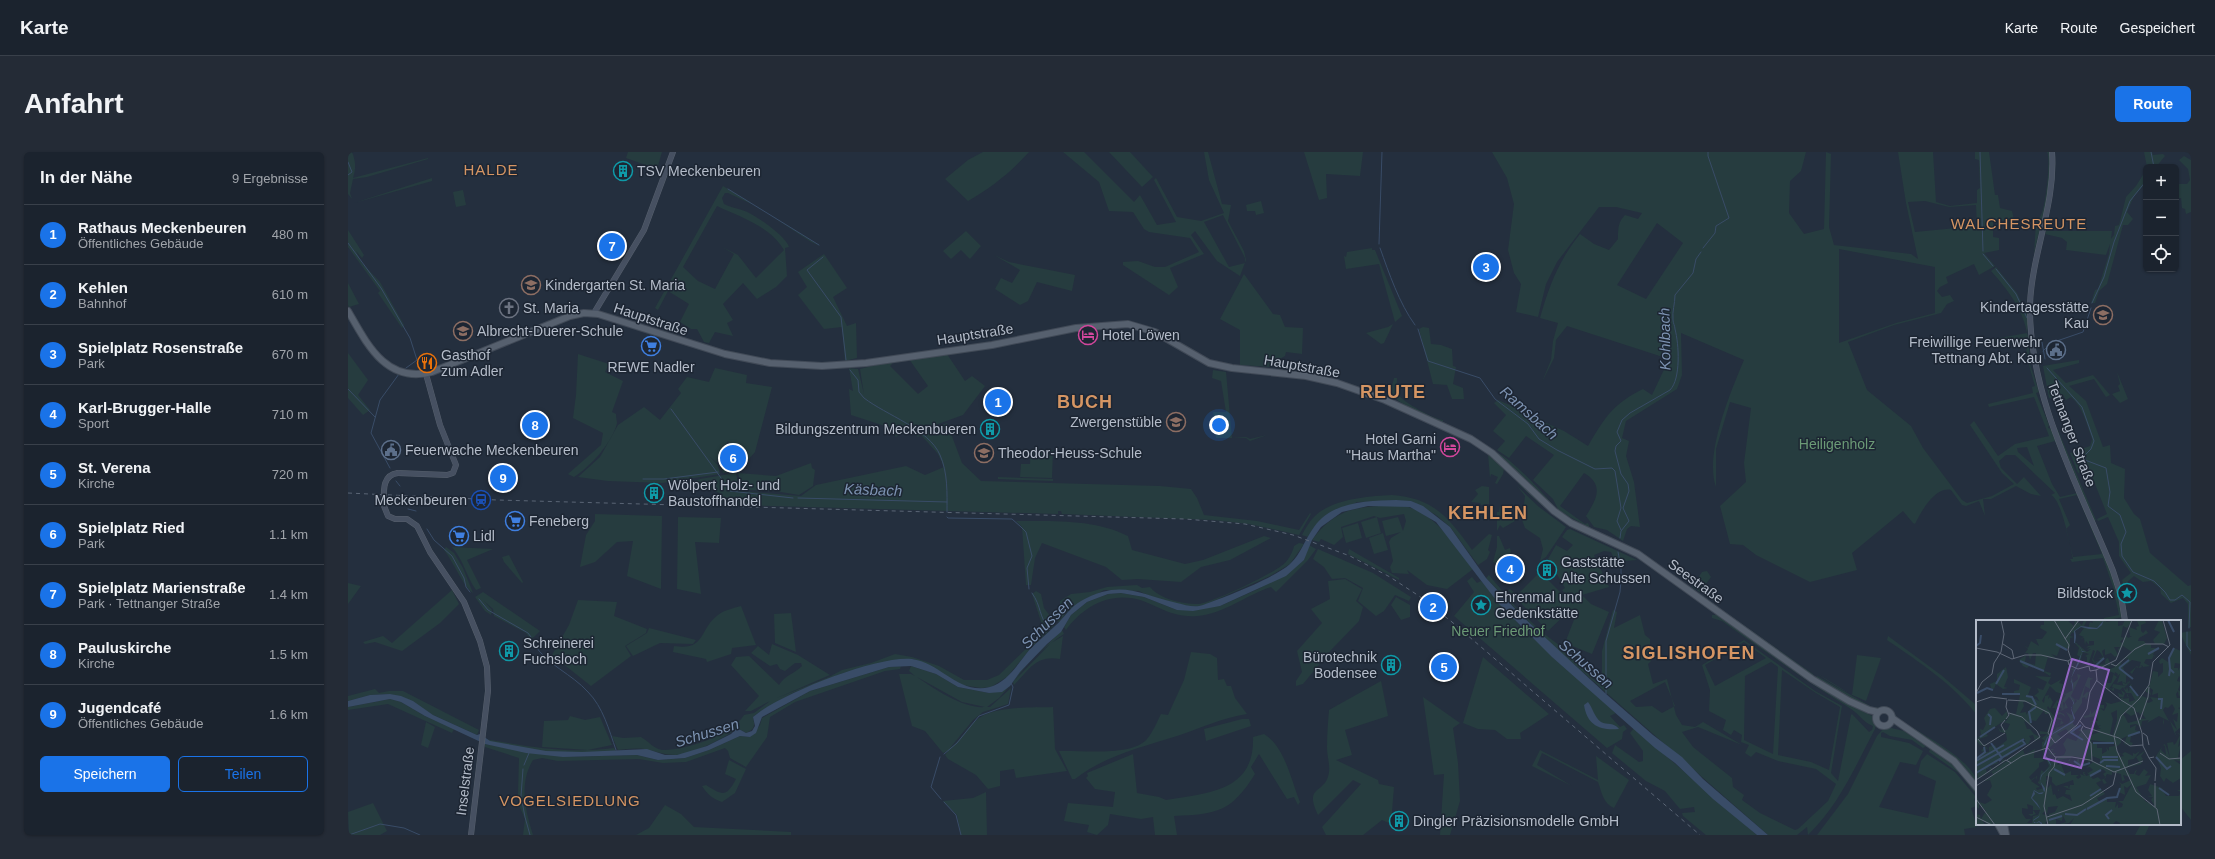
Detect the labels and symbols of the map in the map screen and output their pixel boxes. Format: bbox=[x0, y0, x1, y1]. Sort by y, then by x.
building icon: TSV Meckenbeuren bbox=[612, 160, 634, 182]
district label: HALDE bbox=[463, 161, 519, 178]
place label: TSV Meckenbeuren bbox=[637, 163, 761, 179]
district label: WALCHESREUTE bbox=[1951, 215, 2087, 232]
pin: 7 bbox=[599, 231, 625, 261]
pin: 3 bbox=[1473, 252, 1499, 282]
school or university icon: Kindergarten St. Maria bbox=[520, 274, 542, 296]
place label: Kindergarten St. Maria bbox=[545, 277, 685, 293]
church icon: St. Maria bbox=[498, 297, 520, 319]
street label: Hauptstraße bbox=[612, 299, 690, 339]
place label: Kindertagesstätte Kau bbox=[1980, 299, 2089, 331]
place label: St. Maria bbox=[523, 300, 579, 316]
school or university icon: Kindertagesstätte Kau bbox=[2092, 304, 2114, 326]
water label: Kohlbach bbox=[1655, 308, 1674, 370]
school or university icon: Albrecht-Duerer-Schule bbox=[452, 320, 474, 342]
street label: Hauptstraße bbox=[936, 320, 1014, 348]
place label: Albrecht-Duerer-Schule bbox=[477, 323, 623, 339]
hotel icon: Hotel Löwen bbox=[1077, 324, 1099, 346]
place label: Hotel Löwen bbox=[1102, 327, 1180, 343]
place label: Freiwillige Feuerwehr Tettnang Abt. Kau bbox=[1909, 334, 2042, 366]
supermarket icon: REWE Nadler bbox=[640, 335, 662, 357]
public building icon: Freiwillige Feuerwehr Tettnang Abt. Kau bbox=[2045, 339, 2067, 361]
place label: Gasthof zum Adler bbox=[441, 347, 504, 379]
street label: Hauptstraße bbox=[1263, 351, 1342, 381]
restaurant icon: Gasthof zum Adler bbox=[416, 352, 438, 374]
place label: REWE Nadler bbox=[607, 359, 695, 375]
street label: Tettnanger Straße bbox=[2044, 379, 2100, 489]
district label: REUTE bbox=[1360, 382, 1426, 402]
water label: Ramsbach bbox=[1497, 382, 1562, 443]
pin: 1 bbox=[985, 387, 1011, 417]
district label: BUCH bbox=[1057, 392, 1113, 412]
pin: 8 bbox=[522, 410, 548, 440]
school or university icon: Zwergenstüble bbox=[1165, 411, 1187, 433]
place label: Zwergenstüble bbox=[1070, 414, 1162, 430]
your location bbox=[1209, 415, 1229, 435]
building icon: Bildungszentrum Meckenbueren bbox=[979, 418, 1001, 440]
place label: Bildungszentrum Meckenbueren bbox=[775, 421, 976, 437]
place label: Hotel Garni "Haus Martha" bbox=[1346, 431, 1436, 463]
hotel icon: Hotel Garni "Haus Martha" bbox=[1439, 436, 1461, 458]
park label: Heiligenholz bbox=[1799, 436, 1875, 452]
public building icon: Feuerwache Meckenbeuren bbox=[380, 439, 402, 461]
place label: Feuerwache Meckenbeuren bbox=[405, 442, 579, 458]
school or university icon: Theodor-Heuss-Schule bbox=[973, 442, 995, 464]
pin: 6 bbox=[720, 443, 746, 473]
place label: Theodor-Heuss-Schule bbox=[998, 445, 1142, 461]
pin: 9 bbox=[490, 463, 516, 493]
place label: Wölpert Holz- und Baustoffhandel bbox=[668, 477, 780, 509]
water label: Käsbach bbox=[844, 480, 902, 499]
building icon: Wölpert Holz- und Baustoffhandel bbox=[643, 482, 665, 504]
station icon: Meckenbeuren bbox=[470, 489, 492, 511]
place label: Meckenbeuren bbox=[374, 492, 467, 508]
district label: KEHLEN bbox=[1448, 503, 1528, 523]
supermarket icon: Feneberg bbox=[504, 510, 526, 532]
place label: Feneberg bbox=[529, 513, 589, 529]
supermarket icon: Lidl bbox=[448, 525, 470, 547]
place label: Lidl bbox=[473, 528, 495, 544]
pin: 4 bbox=[1497, 554, 1523, 584]
place label: Gaststätte Alte Schussen bbox=[1561, 554, 1651, 586]
street label: Seestraße bbox=[1665, 556, 1727, 607]
building icon: Gaststätte Alte Schussen bbox=[1536, 559, 1558, 581]
place icon: Bildstock bbox=[2116, 582, 2138, 604]
place label: Bildstock bbox=[2057, 585, 2114, 601]
place label: Ehrenmal und Gedenkstätte bbox=[1495, 589, 1582, 621]
pin: 2 bbox=[1420, 592, 1446, 622]
water label: Schussen bbox=[1017, 593, 1076, 652]
place icon: Ehrenmal und Gedenkstätte bbox=[1470, 594, 1492, 616]
inset map bbox=[1976, 620, 2181, 825]
park label: Neuer Friedhof bbox=[1451, 623, 1545, 639]
place label: Schreinerei Fuchsloch bbox=[523, 635, 594, 667]
water label: Schussen bbox=[1556, 636, 1617, 692]
building icon: Schreinerei Fuchsloch bbox=[498, 640, 520, 662]
district label: SIGLISHOFEN bbox=[1622, 643, 1756, 663]
place label: Bürotechnik Bodensee bbox=[1303, 649, 1378, 681]
pin: 5 bbox=[1431, 652, 1457, 682]
building icon: Bürotechnik Bodensee bbox=[1380, 654, 1402, 676]
water label: Schussen bbox=[673, 715, 741, 750]
street label: Inselstraße bbox=[453, 745, 477, 816]
district label: VOGELSIEDLUNG bbox=[499, 792, 641, 809]
building icon: Dingler Präzisionsmodelle GmbH bbox=[1388, 810, 1410, 832]
place label: Dingler Präzisionsmodelle GmbH bbox=[1413, 813, 1619, 829]

